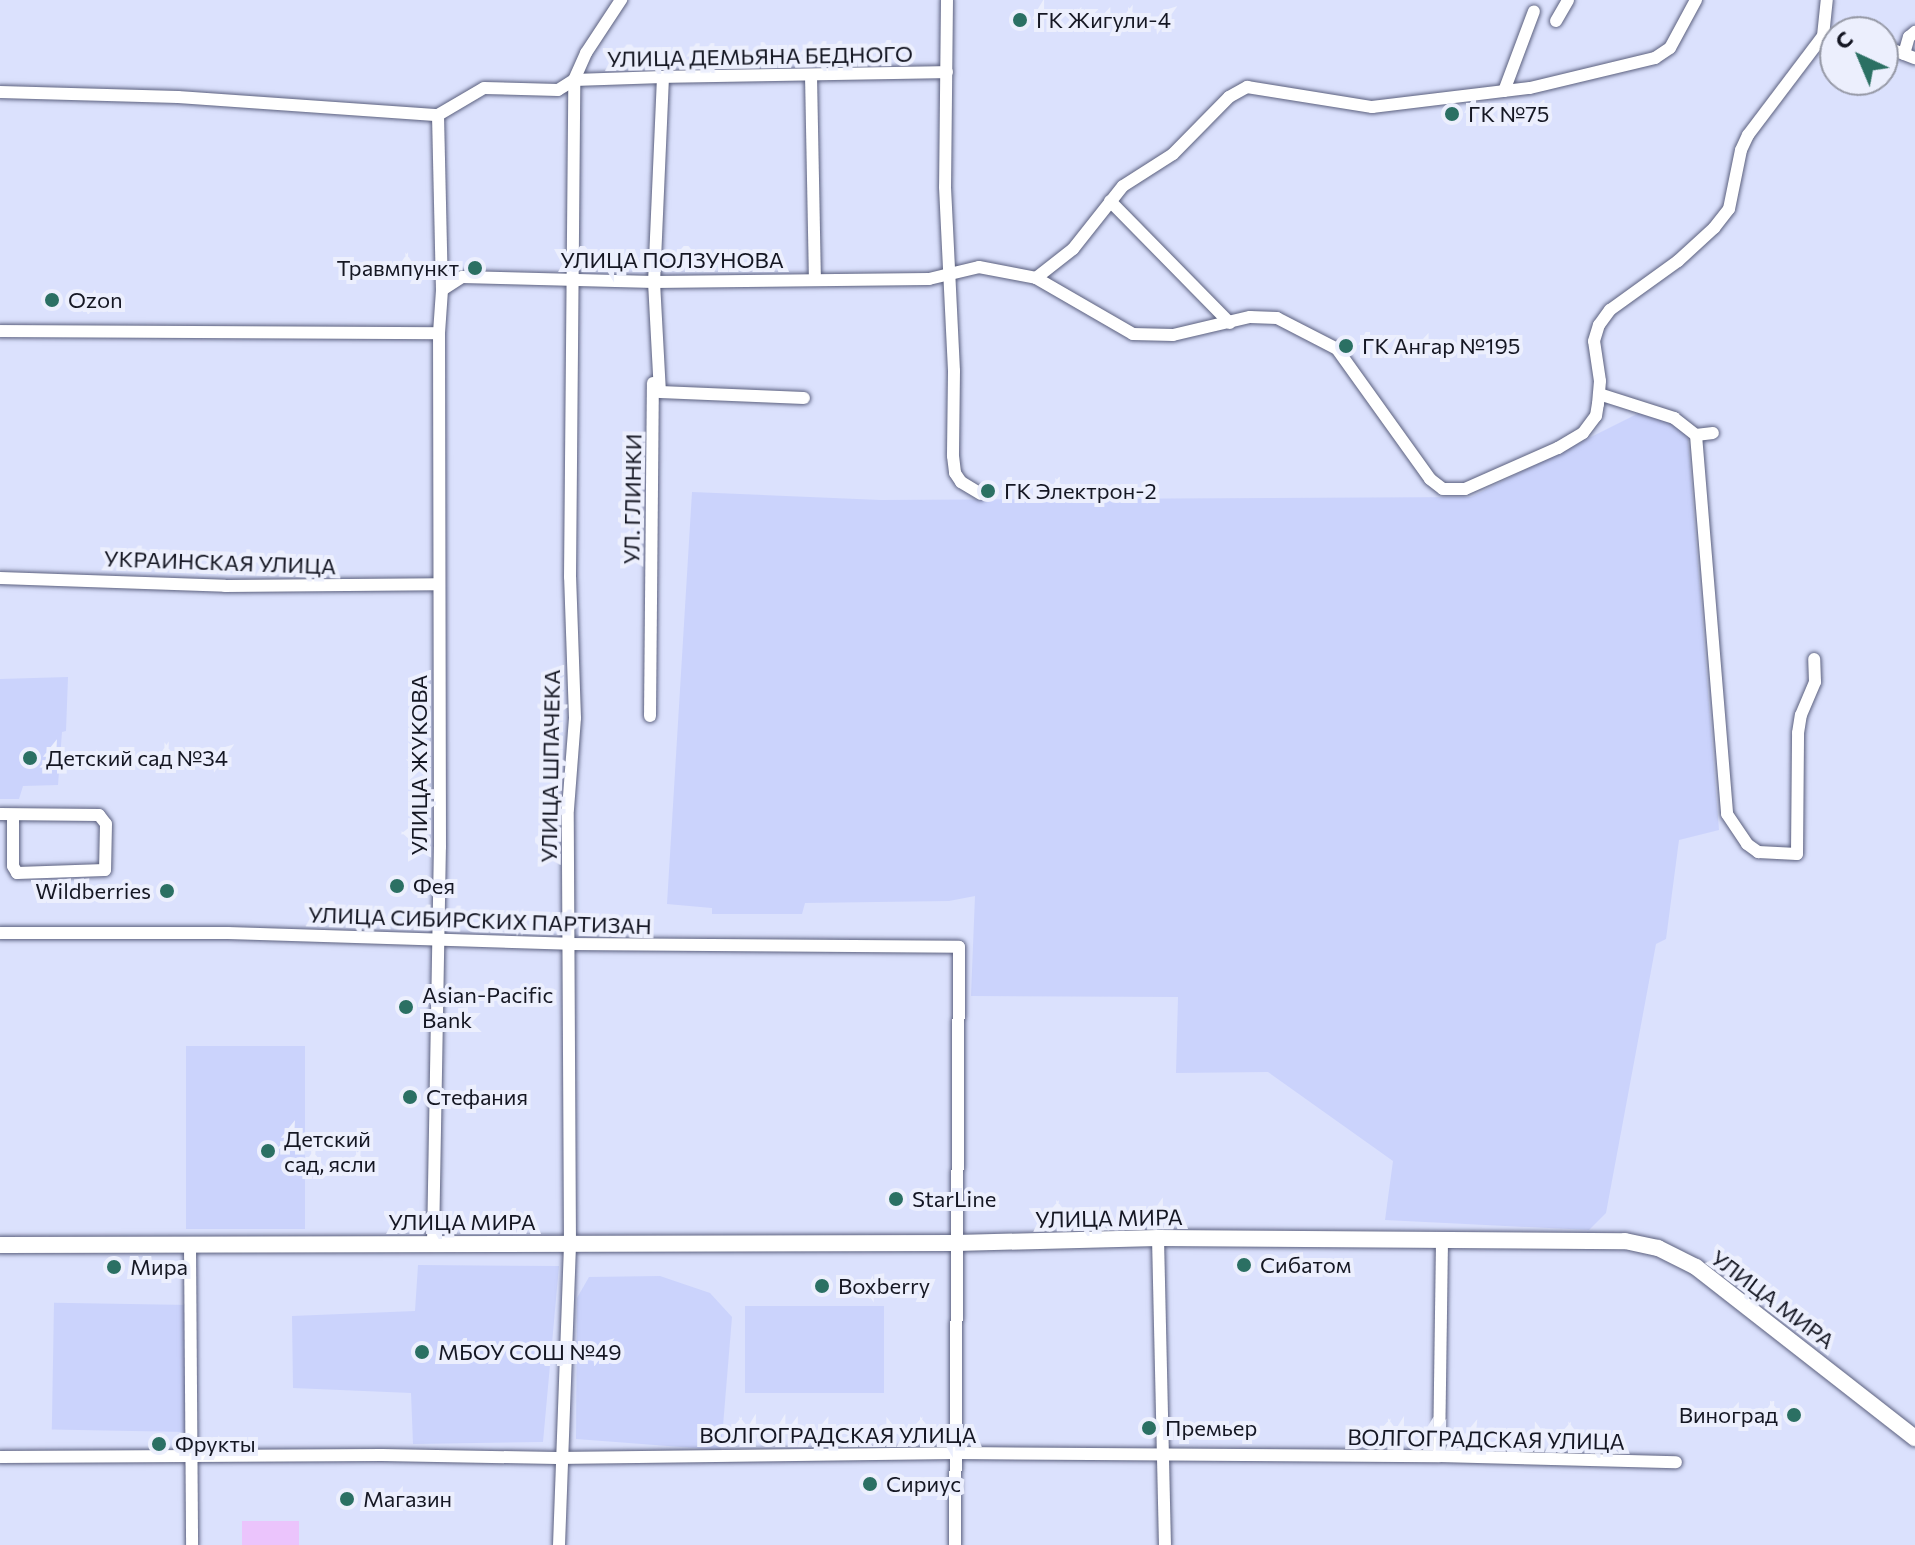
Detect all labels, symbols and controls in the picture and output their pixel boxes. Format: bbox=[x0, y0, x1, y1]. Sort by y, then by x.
place label: ГК Жигули-4 bbox=[1036, 7, 1171, 33]
marker: ГК Жигули-4 bbox=[1011, 11, 1029, 29]
north arrow bbox=[1819, 16, 1899, 96]
text: С bbox=[1829, 25, 1858, 55]
street label: УЛИЦА ДЕМЬЯНА БЕДНОГО bbox=[607, 40, 913, 72]
place label: ГК №75 bbox=[1468, 101, 1549, 127]
marker: ГК №75 bbox=[1443, 105, 1461, 123]
street label: УЛИЦА ПОЛЗУНОВА bbox=[560, 247, 784, 273]
place label: Травмпункт bbox=[337, 255, 459, 281]
marker: Травмпункт bbox=[466, 259, 484, 277]
place label: Ozon bbox=[68, 287, 123, 313]
marker: Ozon bbox=[43, 291, 61, 309]
place label: ГК Ангар №195 bbox=[1362, 333, 1520, 359]
marker: ГК Ангар №195 bbox=[1337, 337, 1355, 355]
street label: УЛ. ГЛИНКИ bbox=[618, 433, 646, 565]
place label: ГК Электрон-2 bbox=[1004, 478, 1157, 504]
marker: ГК Электрон-2 bbox=[979, 482, 997, 500]
street label: УКРАИНСКАЯ УЛИЦА bbox=[103, 545, 337, 579]
street label: УЛИЦА ШПАЧЕКА bbox=[535, 669, 565, 863]
street label: УЛИЦА ЖУКОВА bbox=[406, 674, 432, 856]
place label: Детский сад №34 bbox=[46, 745, 228, 771]
marker: Детский сад №34 bbox=[21, 749, 39, 767]
place label: Фея bbox=[413, 873, 455, 899]
marker: Фея bbox=[388, 877, 406, 895]
place label: Wildberries bbox=[35, 878, 151, 904]
marker: Wildberries bbox=[158, 882, 176, 900]
street label: УЛИЦА СИБИРСКИХ ПАРТИЗАН bbox=[308, 901, 652, 939]
place label: Asian-Pacific Bank bbox=[422, 981, 553, 1032]
marker: Asian-Pacific Bank bbox=[397, 998, 415, 1016]
place label: Стефания bbox=[426, 1084, 528, 1110]
marker: Стефания bbox=[401, 1088, 419, 1106]
place label: Детский сад, ясли bbox=[284, 1125, 376, 1176]
marker: Детский сад, ясли bbox=[259, 1142, 277, 1160]
place label: StarLine bbox=[912, 1186, 996, 1212]
marker: StarLine bbox=[887, 1190, 905, 1208]
street label: УЛИЦА МИРА bbox=[1035, 1204, 1183, 1232]
street label: УЛИЦА МИРА bbox=[388, 1209, 536, 1235]
street label: УЛИЦА МИРА bbox=[1706, 1244, 1840, 1354]
place label: Сибатом bbox=[1260, 1252, 1351, 1278]
place label: Мира bbox=[130, 1254, 188, 1280]
marker: Сибатом bbox=[1235, 1256, 1253, 1274]
marker: Мира bbox=[105, 1258, 123, 1276]
place label: Boxberry bbox=[838, 1273, 930, 1299]
marker: Boxberry bbox=[813, 1277, 831, 1295]
place label: МБОУ СОШ №49 bbox=[438, 1339, 622, 1365]
marker: МБОУ СОШ №49 bbox=[413, 1343, 431, 1361]
place label: Виноград bbox=[1679, 1402, 1778, 1428]
marker: Виноград bbox=[1785, 1406, 1803, 1424]
place label: Премьер bbox=[1165, 1415, 1257, 1441]
marker: Премьер bbox=[1140, 1419, 1158, 1437]
street label: ВОЛГОГРАДСКАЯ УЛИЦА bbox=[699, 1422, 977, 1448]
street label: ВОЛГОГРАДСКАЯ УЛИЦА bbox=[1347, 1423, 1625, 1455]
place label: Фрукты bbox=[175, 1431, 256, 1457]
marker: Фрукты bbox=[150, 1435, 168, 1453]
place label: Сириус bbox=[886, 1471, 961, 1497]
marker: Сириус bbox=[861, 1475, 879, 1493]
place label: Магазин bbox=[363, 1486, 452, 1512]
marker: Магазин bbox=[338, 1490, 356, 1508]

